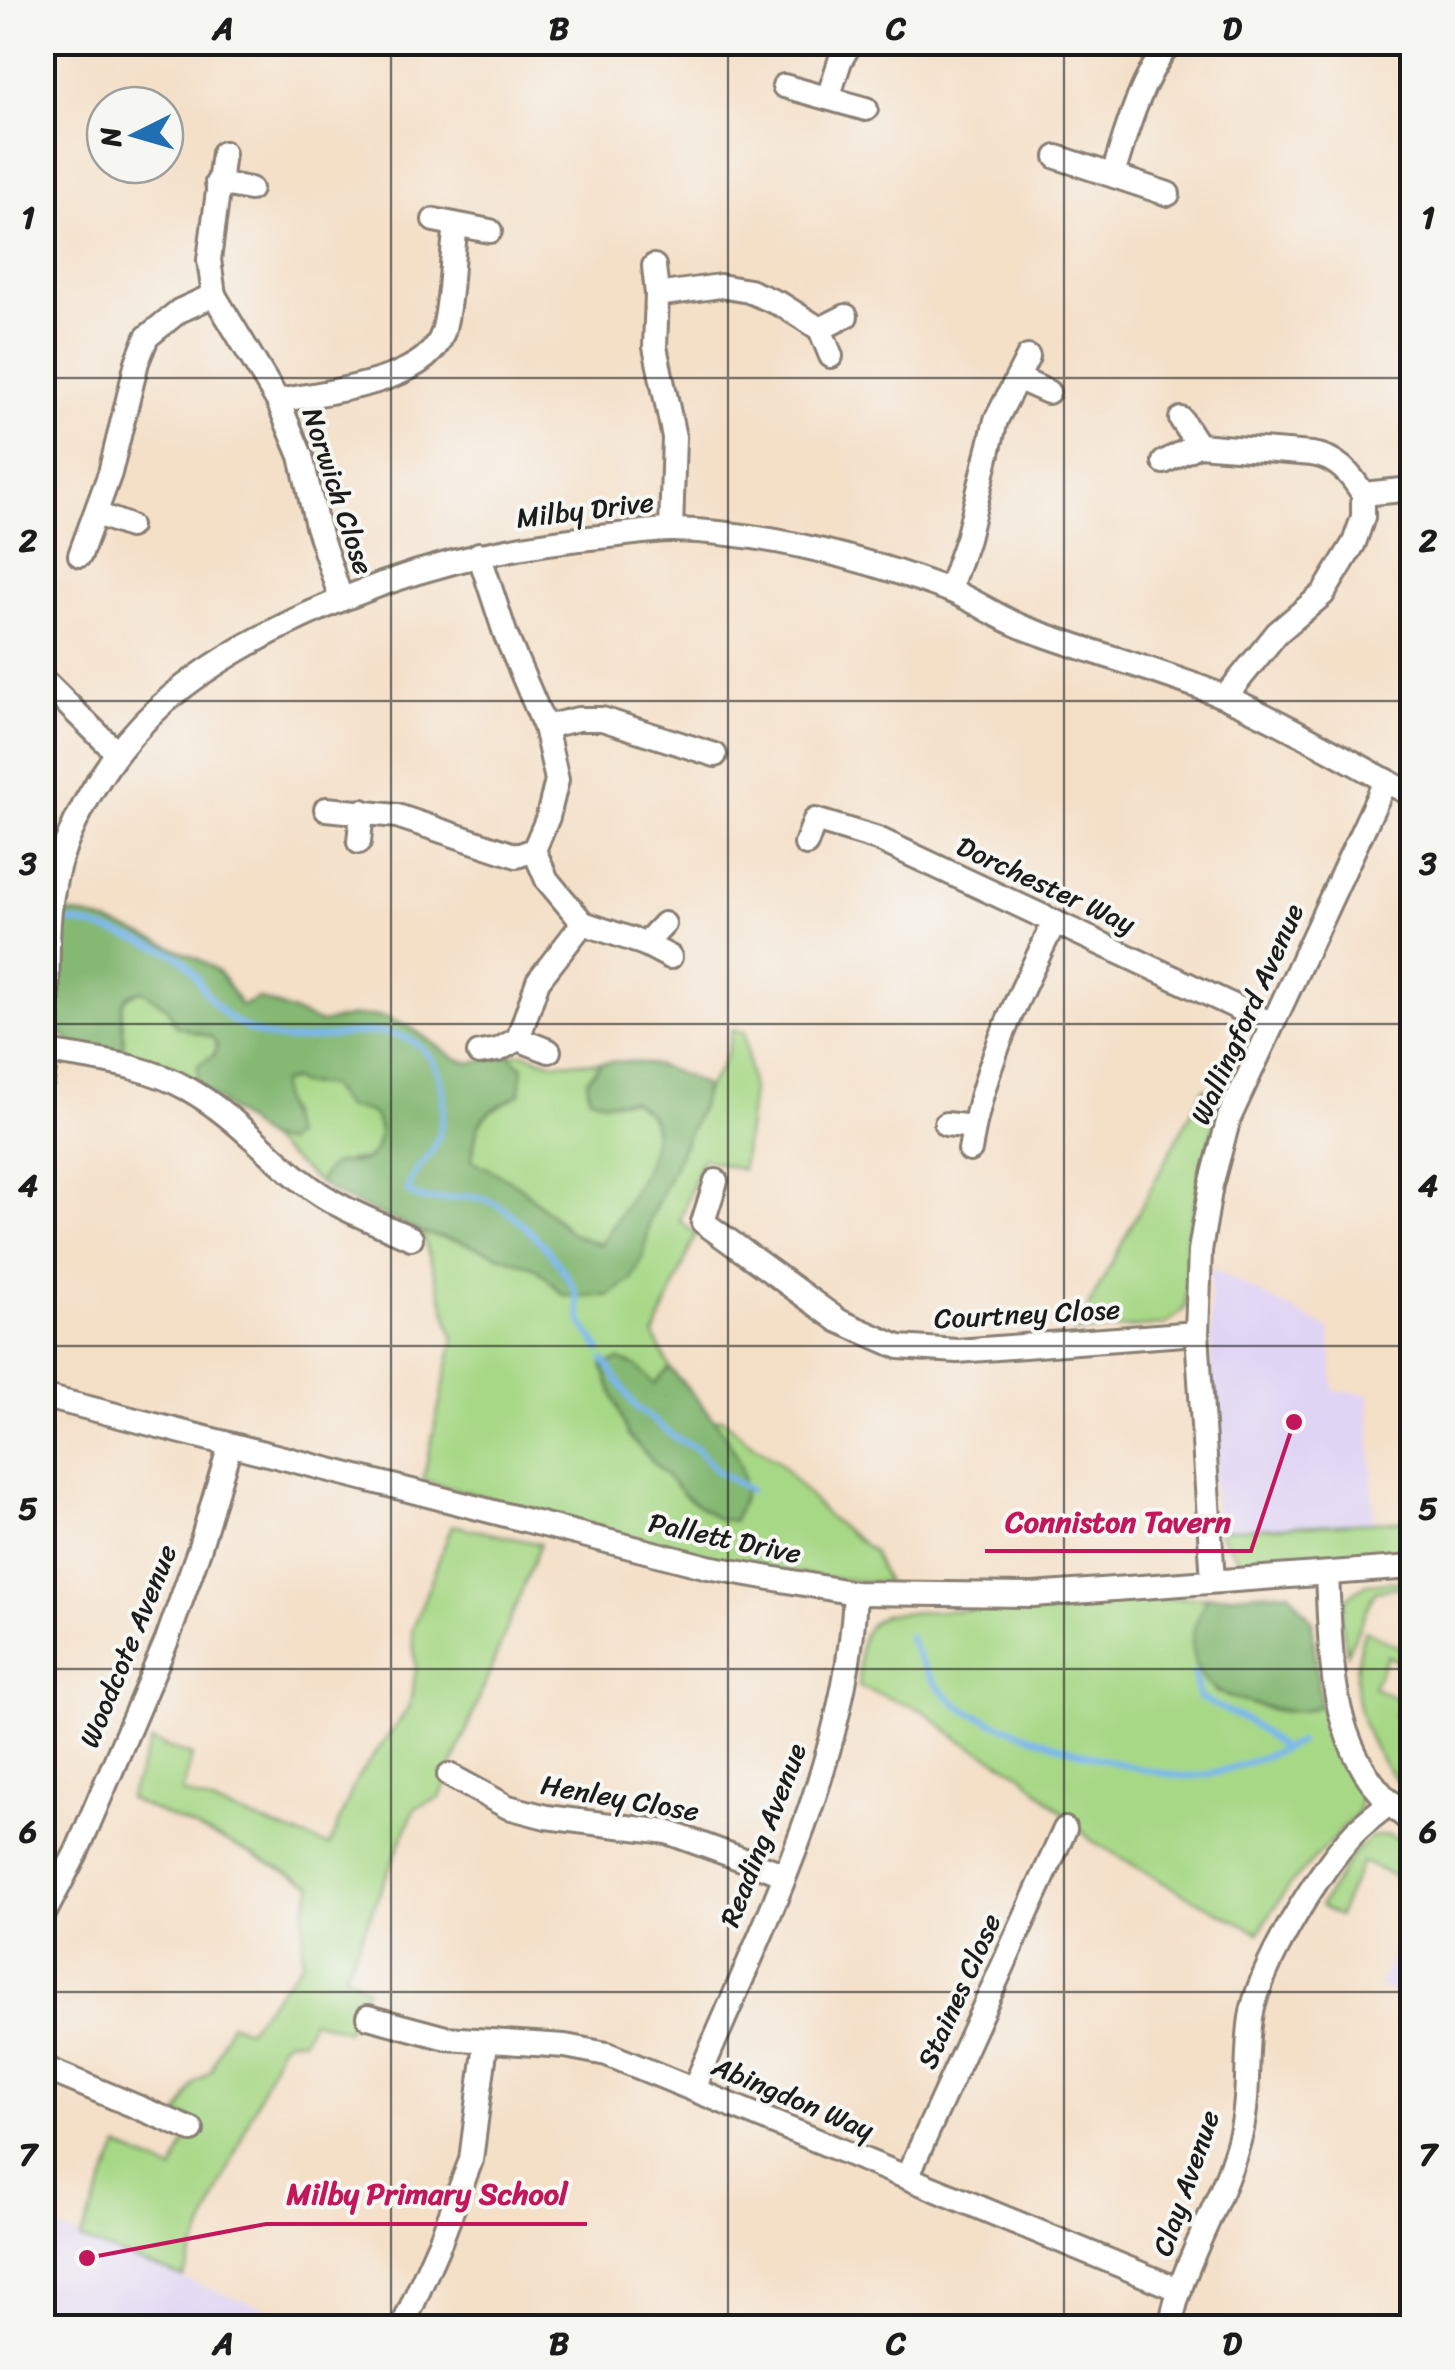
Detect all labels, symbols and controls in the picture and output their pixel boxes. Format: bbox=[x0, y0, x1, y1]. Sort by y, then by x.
text: A bbox=[211, 0, 234, 57]
text: B bbox=[549, 0, 569, 57]
text: C bbox=[885, 0, 907, 57]
text: D bbox=[1222, 0, 1242, 57]
north arrow bbox=[85, 85, 185, 185]
text: N bbox=[85, 125, 136, 150]
text: 1 bbox=[21, 189, 35, 246]
text: 1 bbox=[1421, 189, 1435, 246]
street label: Norwich Close bbox=[288, 401, 388, 581]
street label: Milby Drive bbox=[513, 477, 657, 543]
text: 2 bbox=[19, 512, 38, 569]
text: 2 bbox=[1419, 512, 1438, 569]
street label: Dorchester Way bbox=[948, 822, 1144, 948]
text: 3 bbox=[18, 835, 37, 892]
text: 3 bbox=[1418, 835, 1437, 892]
street label: Wallingford Avenue bbox=[1176, 895, 1318, 1133]
text: 4 bbox=[18, 1157, 38, 1214]
text: 4 bbox=[1418, 1157, 1438, 1214]
street label: Courtney Close bbox=[933, 1285, 1121, 1343]
text: 5 bbox=[18, 1480, 38, 1537]
text: 5 bbox=[1418, 1480, 1438, 1537]
callout: Conniston Tavern bbox=[985, 1491, 1251, 1551]
text: Conniston Tavern bbox=[1004, 1495, 1232, 1549]
street label: Pallett Drive bbox=[644, 1498, 806, 1578]
street label: Woodcote Avenue bbox=[65, 1537, 191, 1755]
street label: Reading Avenue bbox=[705, 1736, 821, 1934]
street label: Henley Close bbox=[537, 1760, 703, 1836]
text: 6 bbox=[19, 1803, 37, 1860]
text: 6 bbox=[1419, 1803, 1437, 1860]
street label: Staines Close bbox=[903, 1905, 1015, 2077]
street label: Abingdon Way bbox=[703, 2041, 882, 2154]
street label: Clay Avenue bbox=[1138, 2103, 1234, 2263]
text: 7 bbox=[19, 2126, 40, 2183]
text: 7 bbox=[1419, 2126, 1440, 2183]
callout: Milby Primary School bbox=[266, 2164, 587, 2224]
text: Milby Primary School bbox=[285, 2167, 569, 2221]
text: A bbox=[211, 2315, 234, 2370]
text: B bbox=[549, 2315, 569, 2370]
text: C bbox=[885, 2315, 907, 2370]
text: D bbox=[1222, 2315, 1242, 2370]

